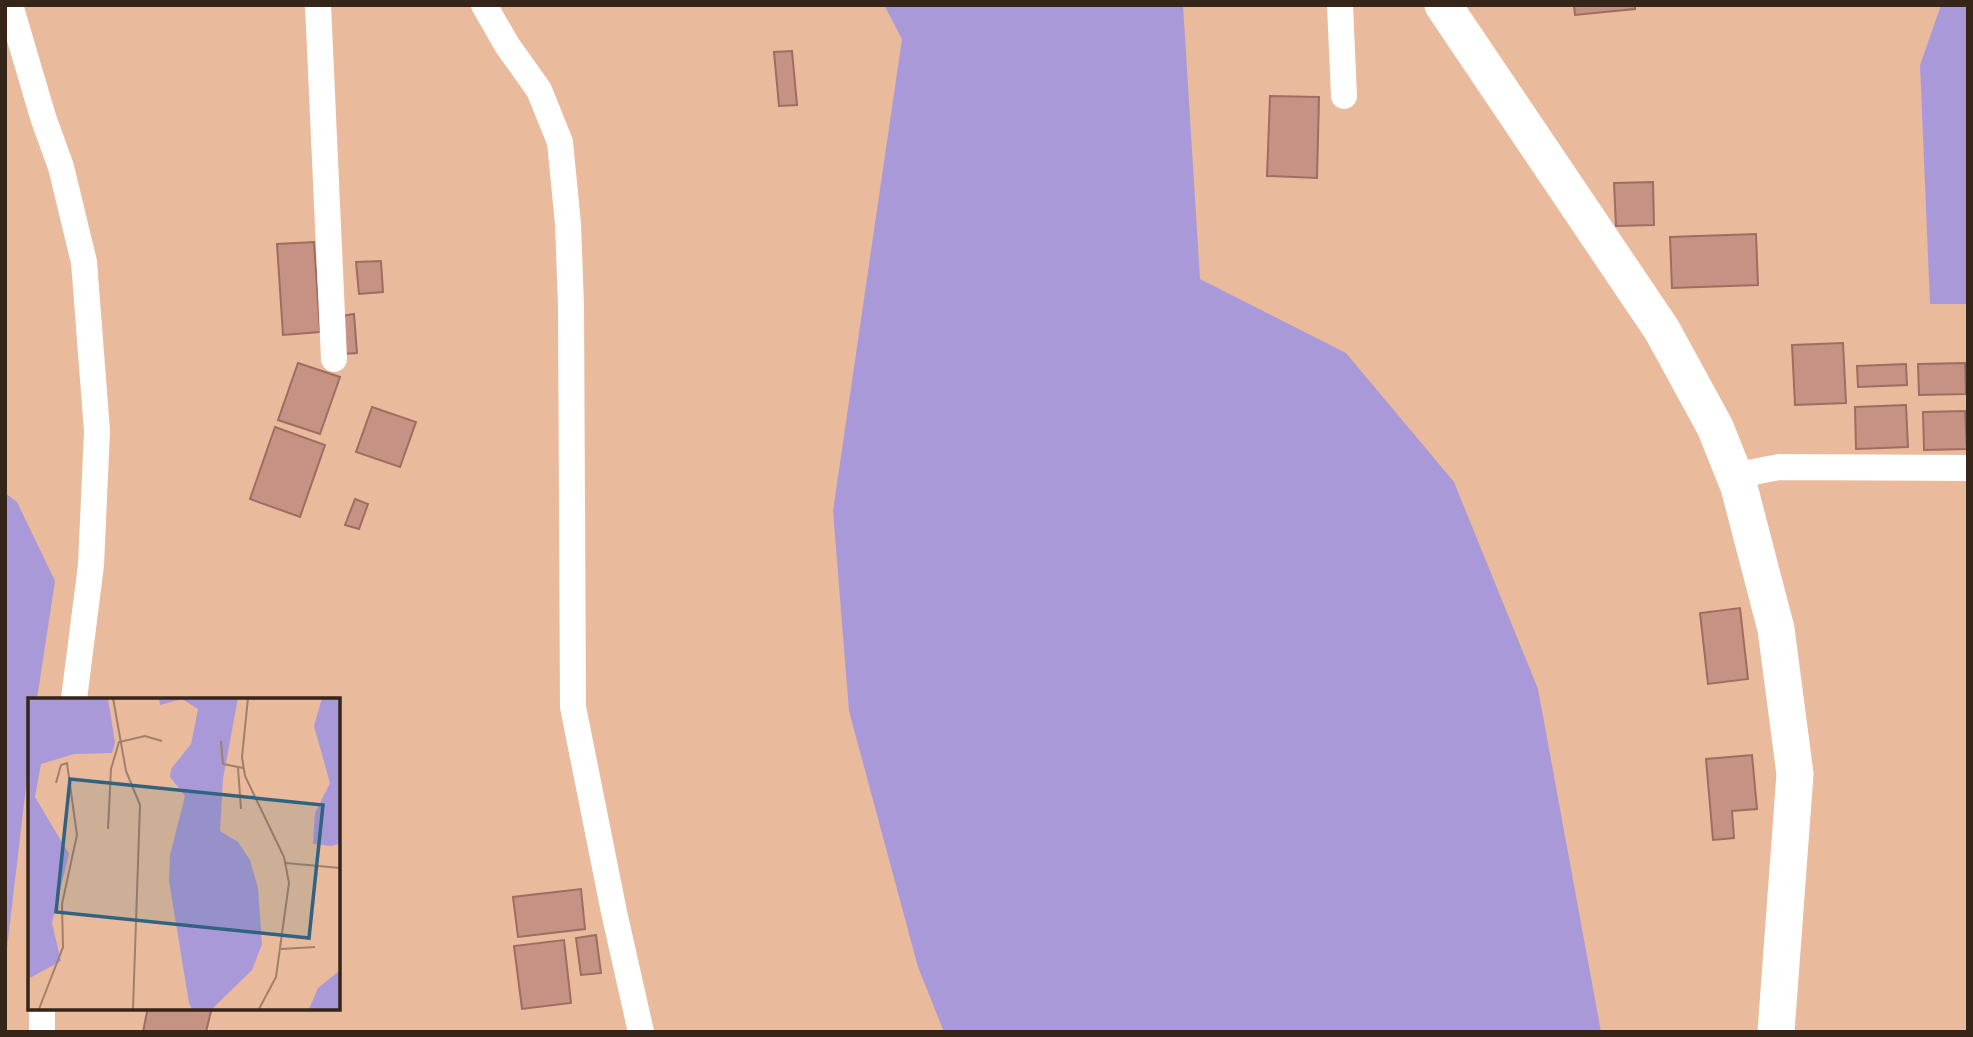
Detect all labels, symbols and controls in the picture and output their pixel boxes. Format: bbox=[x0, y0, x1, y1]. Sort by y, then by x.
inset map bbox=[28, 698, 340, 1009]

